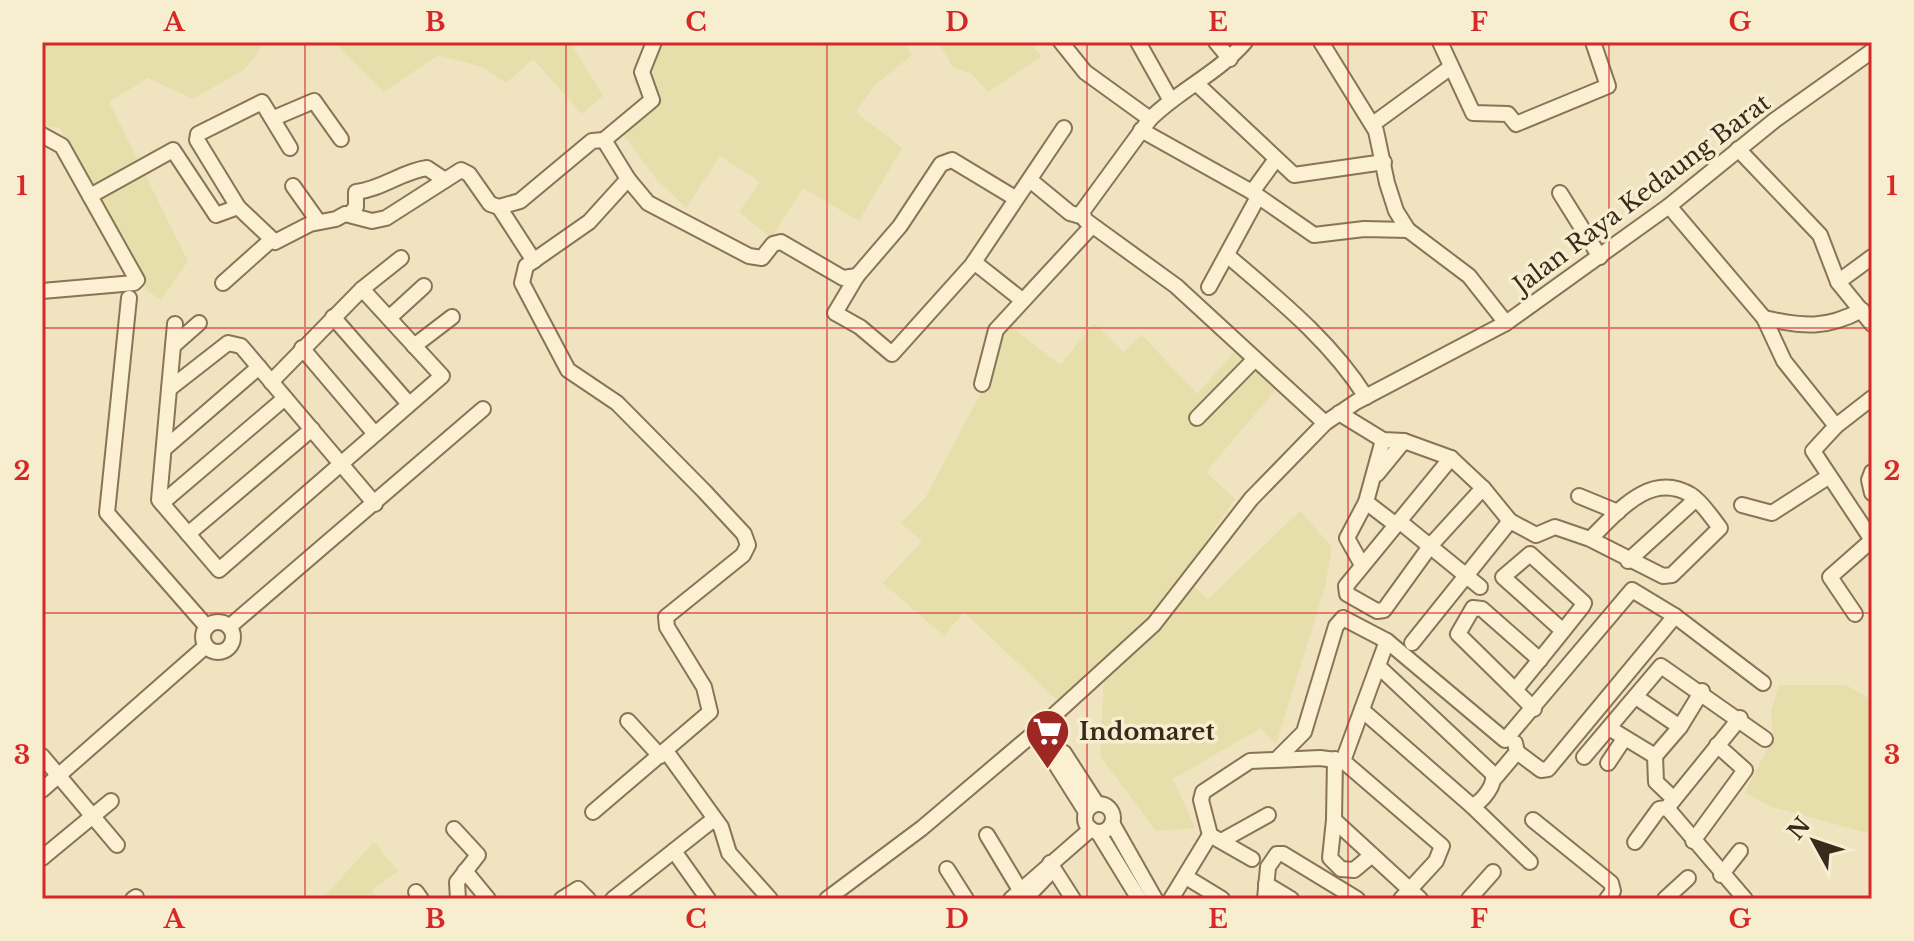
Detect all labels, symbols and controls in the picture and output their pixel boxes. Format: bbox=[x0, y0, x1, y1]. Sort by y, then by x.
text: A bbox=[162, 6, 185, 38]
text: B bbox=[425, 6, 445, 38]
text: C bbox=[685, 6, 707, 38]
text: D bbox=[945, 6, 969, 38]
text: E bbox=[1208, 6, 1228, 38]
text: F bbox=[1470, 6, 1488, 38]
text: G bbox=[1729, 6, 1752, 38]
street label: Jalan Raya Kedaung Barat bbox=[1505, 88, 1776, 301]
text: 1 bbox=[16, 170, 28, 202]
text: 1 bbox=[1886, 170, 1898, 202]
text: 2 bbox=[14, 455, 30, 487]
text: 2 bbox=[1884, 455, 1900, 487]
supermarket icon: Indomaret bbox=[1024, 708, 1072, 771]
place label: Indomaret bbox=[1079, 717, 1215, 746]
text: 3 bbox=[14, 739, 30, 771]
text: 3 bbox=[1884, 739, 1900, 771]
north arrow bbox=[1774, 801, 1854, 881]
text: N bbox=[1782, 812, 1816, 845]
text: A bbox=[162, 903, 185, 935]
text: B bbox=[425, 903, 445, 935]
text: C bbox=[685, 903, 707, 935]
text: D bbox=[945, 903, 969, 935]
text: E bbox=[1208, 903, 1228, 935]
text: F bbox=[1470, 903, 1488, 935]
text: G bbox=[1729, 903, 1752, 935]

